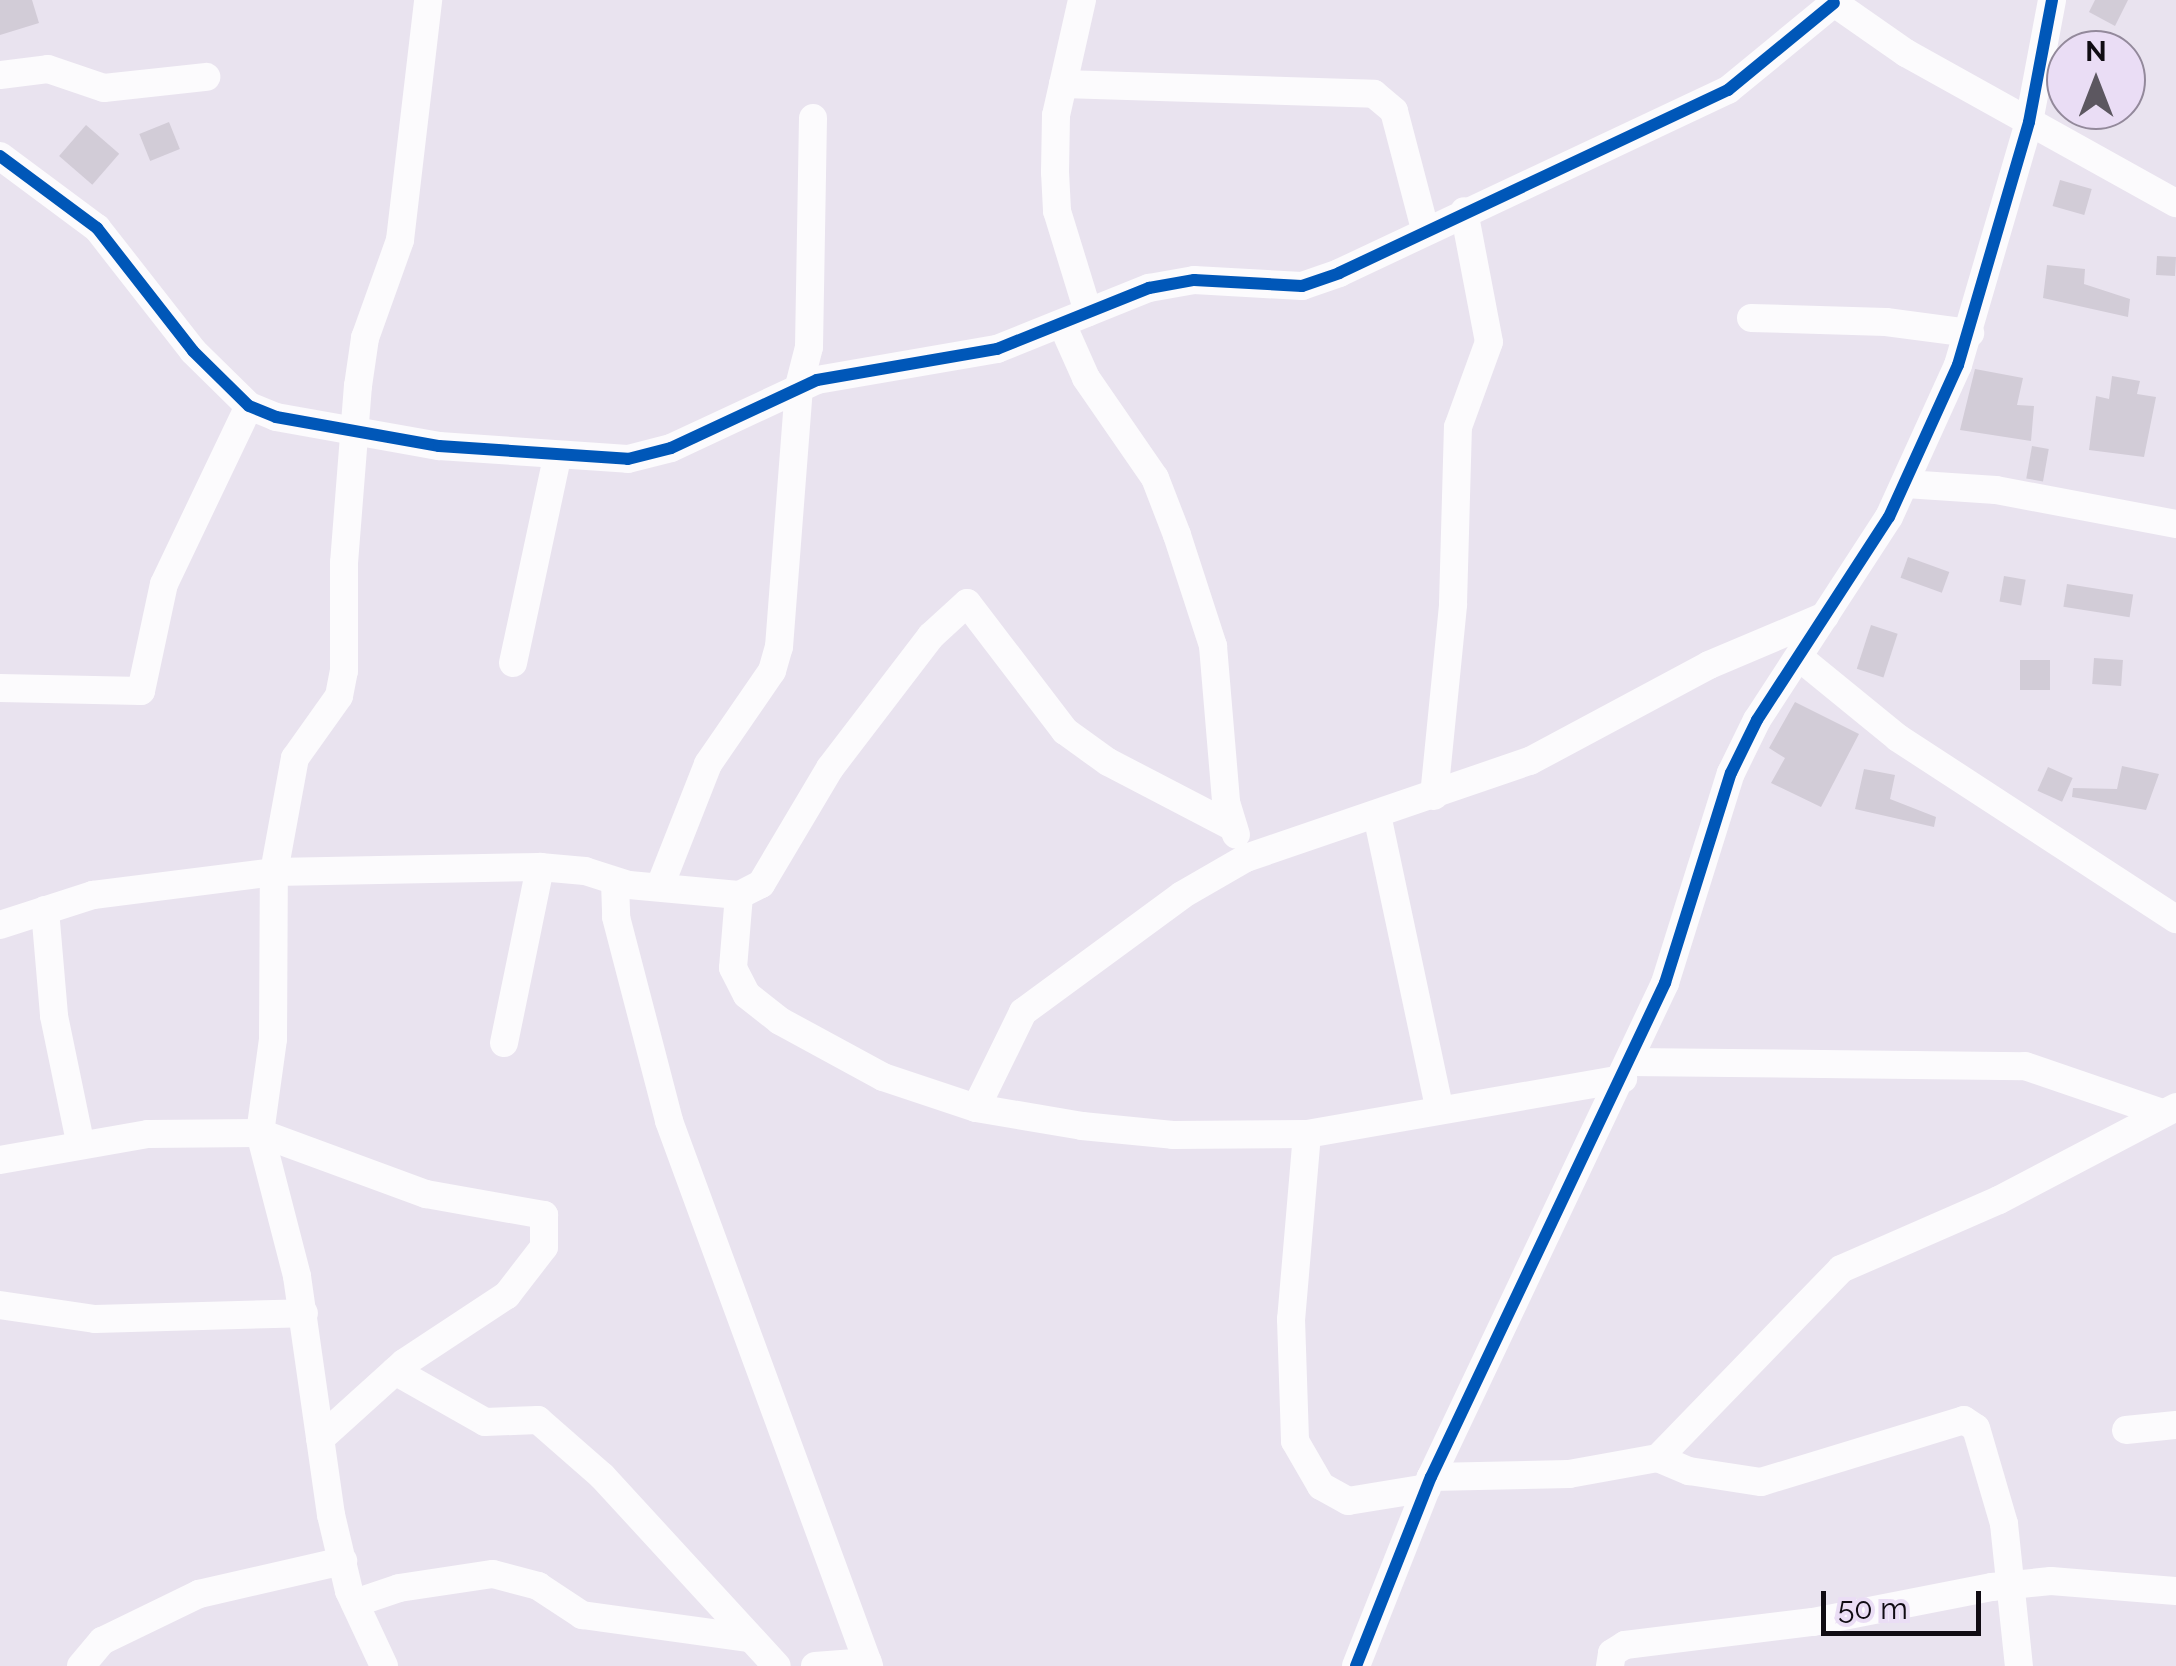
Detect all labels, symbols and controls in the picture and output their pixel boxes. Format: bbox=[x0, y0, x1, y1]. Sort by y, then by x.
north arrow bbox=[2046, 30, 2146, 130]
text: N bbox=[2085, 35, 2107, 68]
scale bar bbox=[1826, 1571, 1986, 1633]
text: 50 m bbox=[1838, 1591, 1908, 1626]

